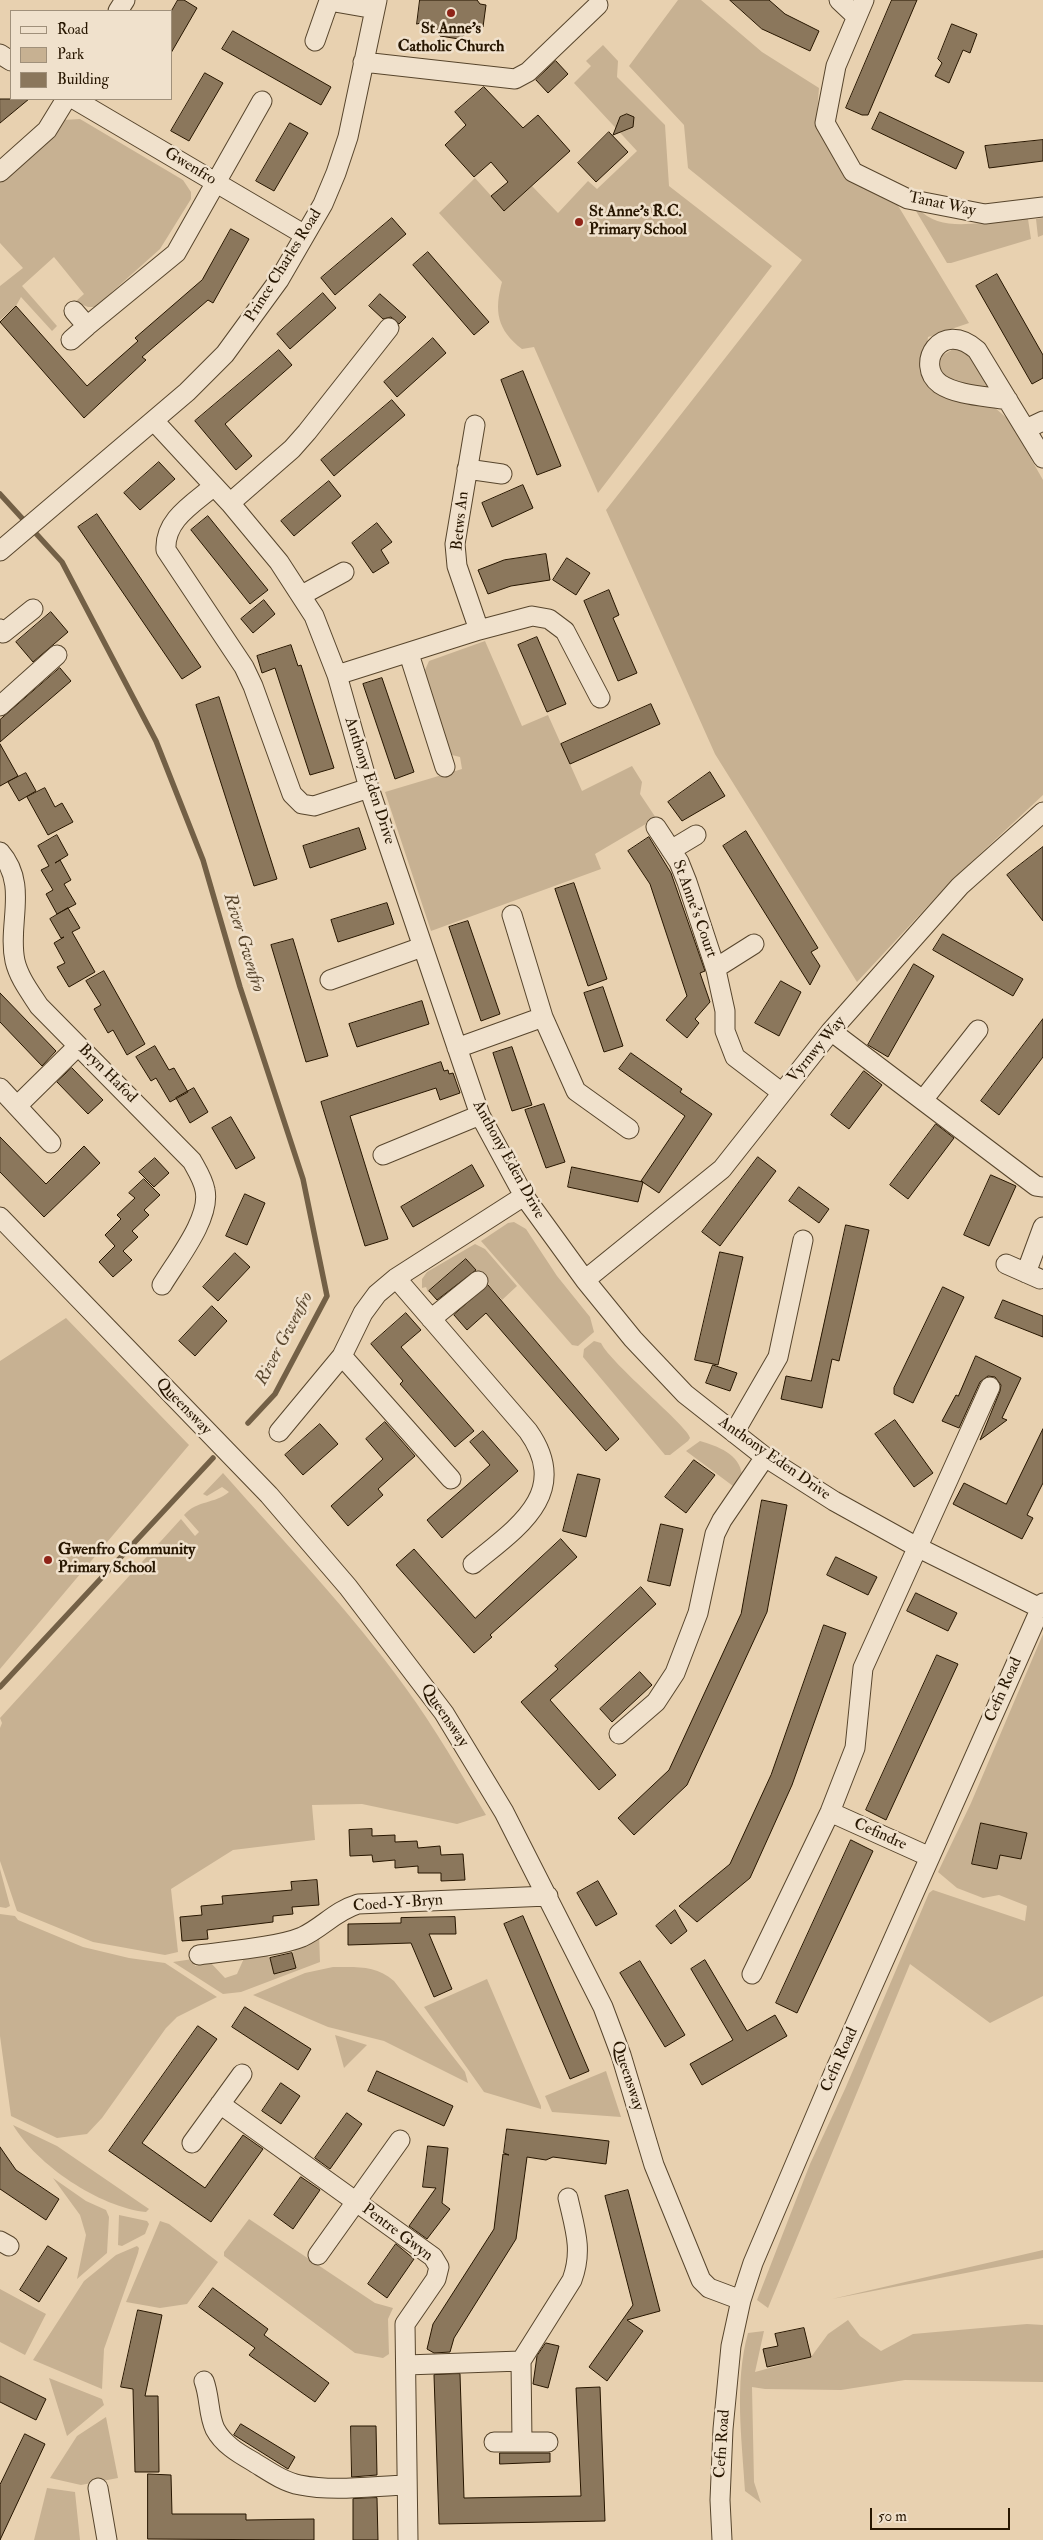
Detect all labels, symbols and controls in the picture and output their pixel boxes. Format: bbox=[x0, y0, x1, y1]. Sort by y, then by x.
marker: St Anne's Catholic Church bbox=[445, 7, 457, 19]
legend bbox=[10, 10, 172, 100]
text: Road bbox=[57, 20, 88, 39]
place label: St Anne's Catholic Church bbox=[398, 20, 504, 58]
text: Park bbox=[57, 45, 84, 64]
text: Building bbox=[57, 70, 109, 89]
street label: Gwenfro bbox=[161, 144, 219, 190]
street label: Tanat Way bbox=[907, 189, 977, 221]
place label: St Anne's R.C. Primary School bbox=[589, 203, 687, 241]
street label: Prince Charles Road bbox=[241, 206, 327, 326]
marker: St Anne's R.C. Primary School bbox=[573, 216, 585, 228]
street label: Betws An bbox=[448, 490, 474, 552]
street label: Anthony Eden Drive bbox=[339, 715, 399, 847]
street label: St Anne's Court bbox=[667, 858, 721, 960]
water label: River Gwenfro bbox=[218, 891, 268, 995]
street label: Vyrnwy Way bbox=[784, 1013, 850, 1087]
street label: Bryn Hafod bbox=[74, 1041, 140, 1107]
street label: Anthony Eden Drive bbox=[468, 1097, 548, 1223]
water label: River Gwenfro bbox=[251, 1289, 319, 1389]
street label: Queensway bbox=[151, 1374, 215, 1440]
street label: Anthony Eden Drive bbox=[714, 1413, 834, 1505]
place label: Gwenfro Community Primary School bbox=[58, 1541, 195, 1579]
marker: Gwenfro Community Primary School bbox=[42, 1554, 54, 1566]
street label: Cefn Road bbox=[981, 1655, 1027, 1725]
street label: Queensway bbox=[416, 1681, 472, 1751]
street label: Cefindre bbox=[851, 1815, 909, 1855]
street label: Coed-Y-Bryn bbox=[352, 1891, 444, 1917]
street label: Cefn Road bbox=[817, 2025, 863, 2095]
street label: Queensway bbox=[607, 2039, 647, 2113]
street label: Pentre Gwyn bbox=[358, 2200, 436, 2266]
street label: Cefn Road bbox=[711, 2409, 735, 2479]
scale bar bbox=[873, 2498, 1013, 2530]
text: 50 m bbox=[878, 2507, 907, 2526]

